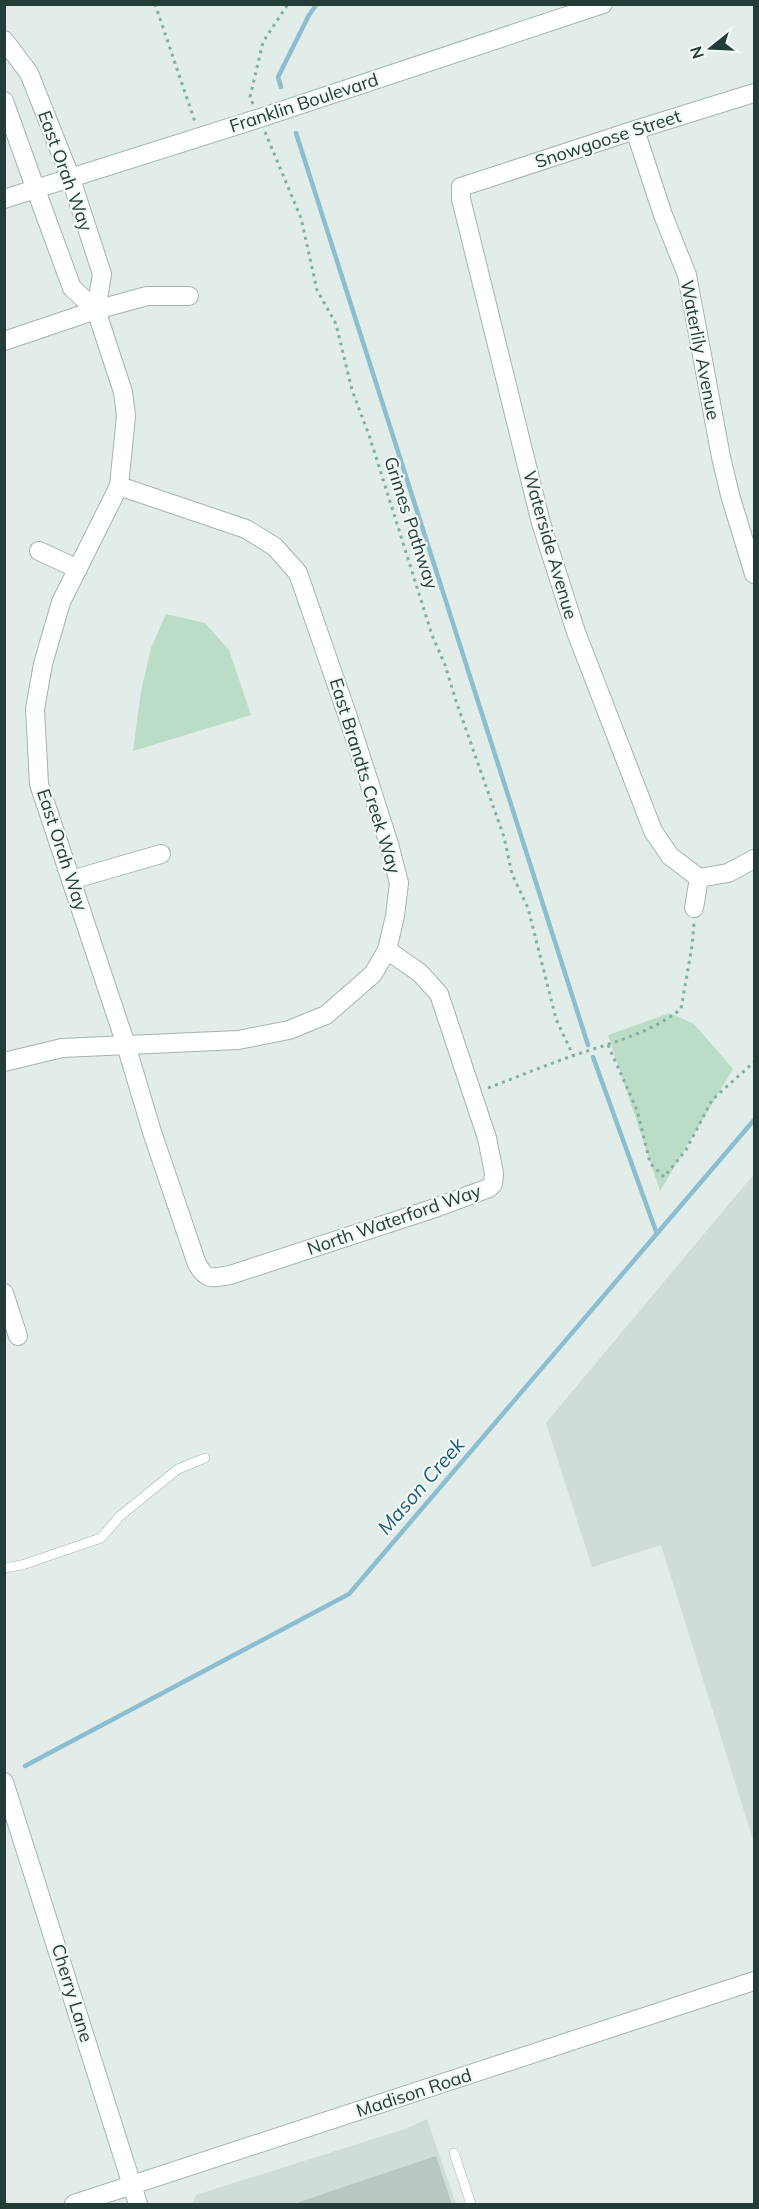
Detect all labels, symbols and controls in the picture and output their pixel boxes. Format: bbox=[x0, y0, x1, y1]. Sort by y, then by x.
north arrow bbox=[681, 18, 741, 78]
text: N bbox=[685, 44, 708, 61]
street label: Franklin Boulevard bbox=[227, 68, 381, 137]
street label: Snowgoose Street bbox=[532, 104, 684, 173]
street label: East Orah Way bbox=[33, 107, 98, 235]
street label: Waterlily Avenue bbox=[676, 278, 725, 422]
street label: Grimes Pathway bbox=[379, 454, 444, 592]
street label: Waterside Avenue bbox=[518, 468, 583, 622]
street label: East Brandts Creek Way bbox=[325, 675, 406, 877]
street label: East Orah Way bbox=[32, 786, 93, 914]
street label: North Waterford Way bbox=[304, 1179, 484, 1260]
water label: Mason Creek bbox=[372, 1432, 470, 1539]
street label: Cherry Lane bbox=[47, 1941, 98, 2045]
street label: Madison Road bbox=[353, 2063, 474, 2122]

